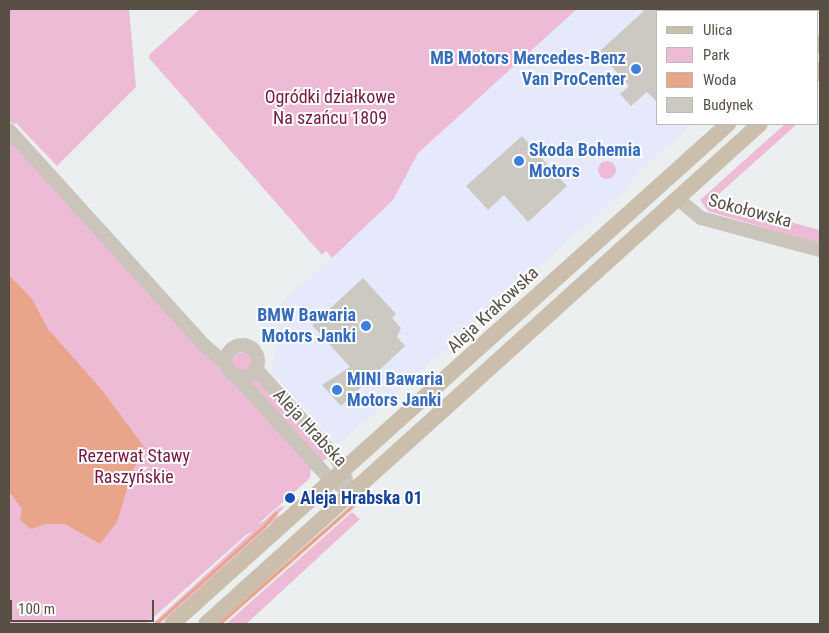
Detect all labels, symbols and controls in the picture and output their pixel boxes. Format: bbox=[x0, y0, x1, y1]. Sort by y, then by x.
legend bbox=[656, 10, 819, 125]
text: Ulica bbox=[703, 21, 732, 39]
text: Park bbox=[703, 46, 730, 64]
place label: MB Motors Mercedes-Benz Van ProCenter bbox=[430, 48, 626, 90]
marker: MB Motors Mercedes-Benz Van ProCenter bbox=[630, 63, 642, 75]
text: Woda bbox=[703, 71, 736, 89]
park label: Ogródki działkowe Na szańcu 1809 bbox=[265, 87, 395, 130]
text: Budynek bbox=[703, 96, 753, 114]
place label: Skoda Bohemia Motors bbox=[529, 140, 641, 182]
marker: Skoda Bohemia Motors bbox=[513, 155, 525, 167]
street label: Sokołowska bbox=[706, 189, 794, 233]
street label: Aleja Krakowska bbox=[443, 262, 543, 358]
place label: BMW Bawaria Motors Janki bbox=[257, 305, 356, 348]
marker: BMW Bawaria Motors Janki bbox=[360, 320, 372, 332]
place label: MINI Bawaria Motors Janki bbox=[347, 369, 443, 412]
marker: MINI Bawaria Motors Janki bbox=[331, 384, 343, 396]
street label: Aleja Hrabska bbox=[269, 385, 351, 471]
park label: Rezerwat Stawy Raszyńskie bbox=[78, 446, 190, 488]
place label: Aleja Hrabska 01 bbox=[300, 487, 423, 509]
marker: Aleja Hrabska 01 bbox=[284, 492, 296, 504]
scale bar bbox=[12, 590, 156, 622]
text: 100 m bbox=[18, 600, 55, 618]

